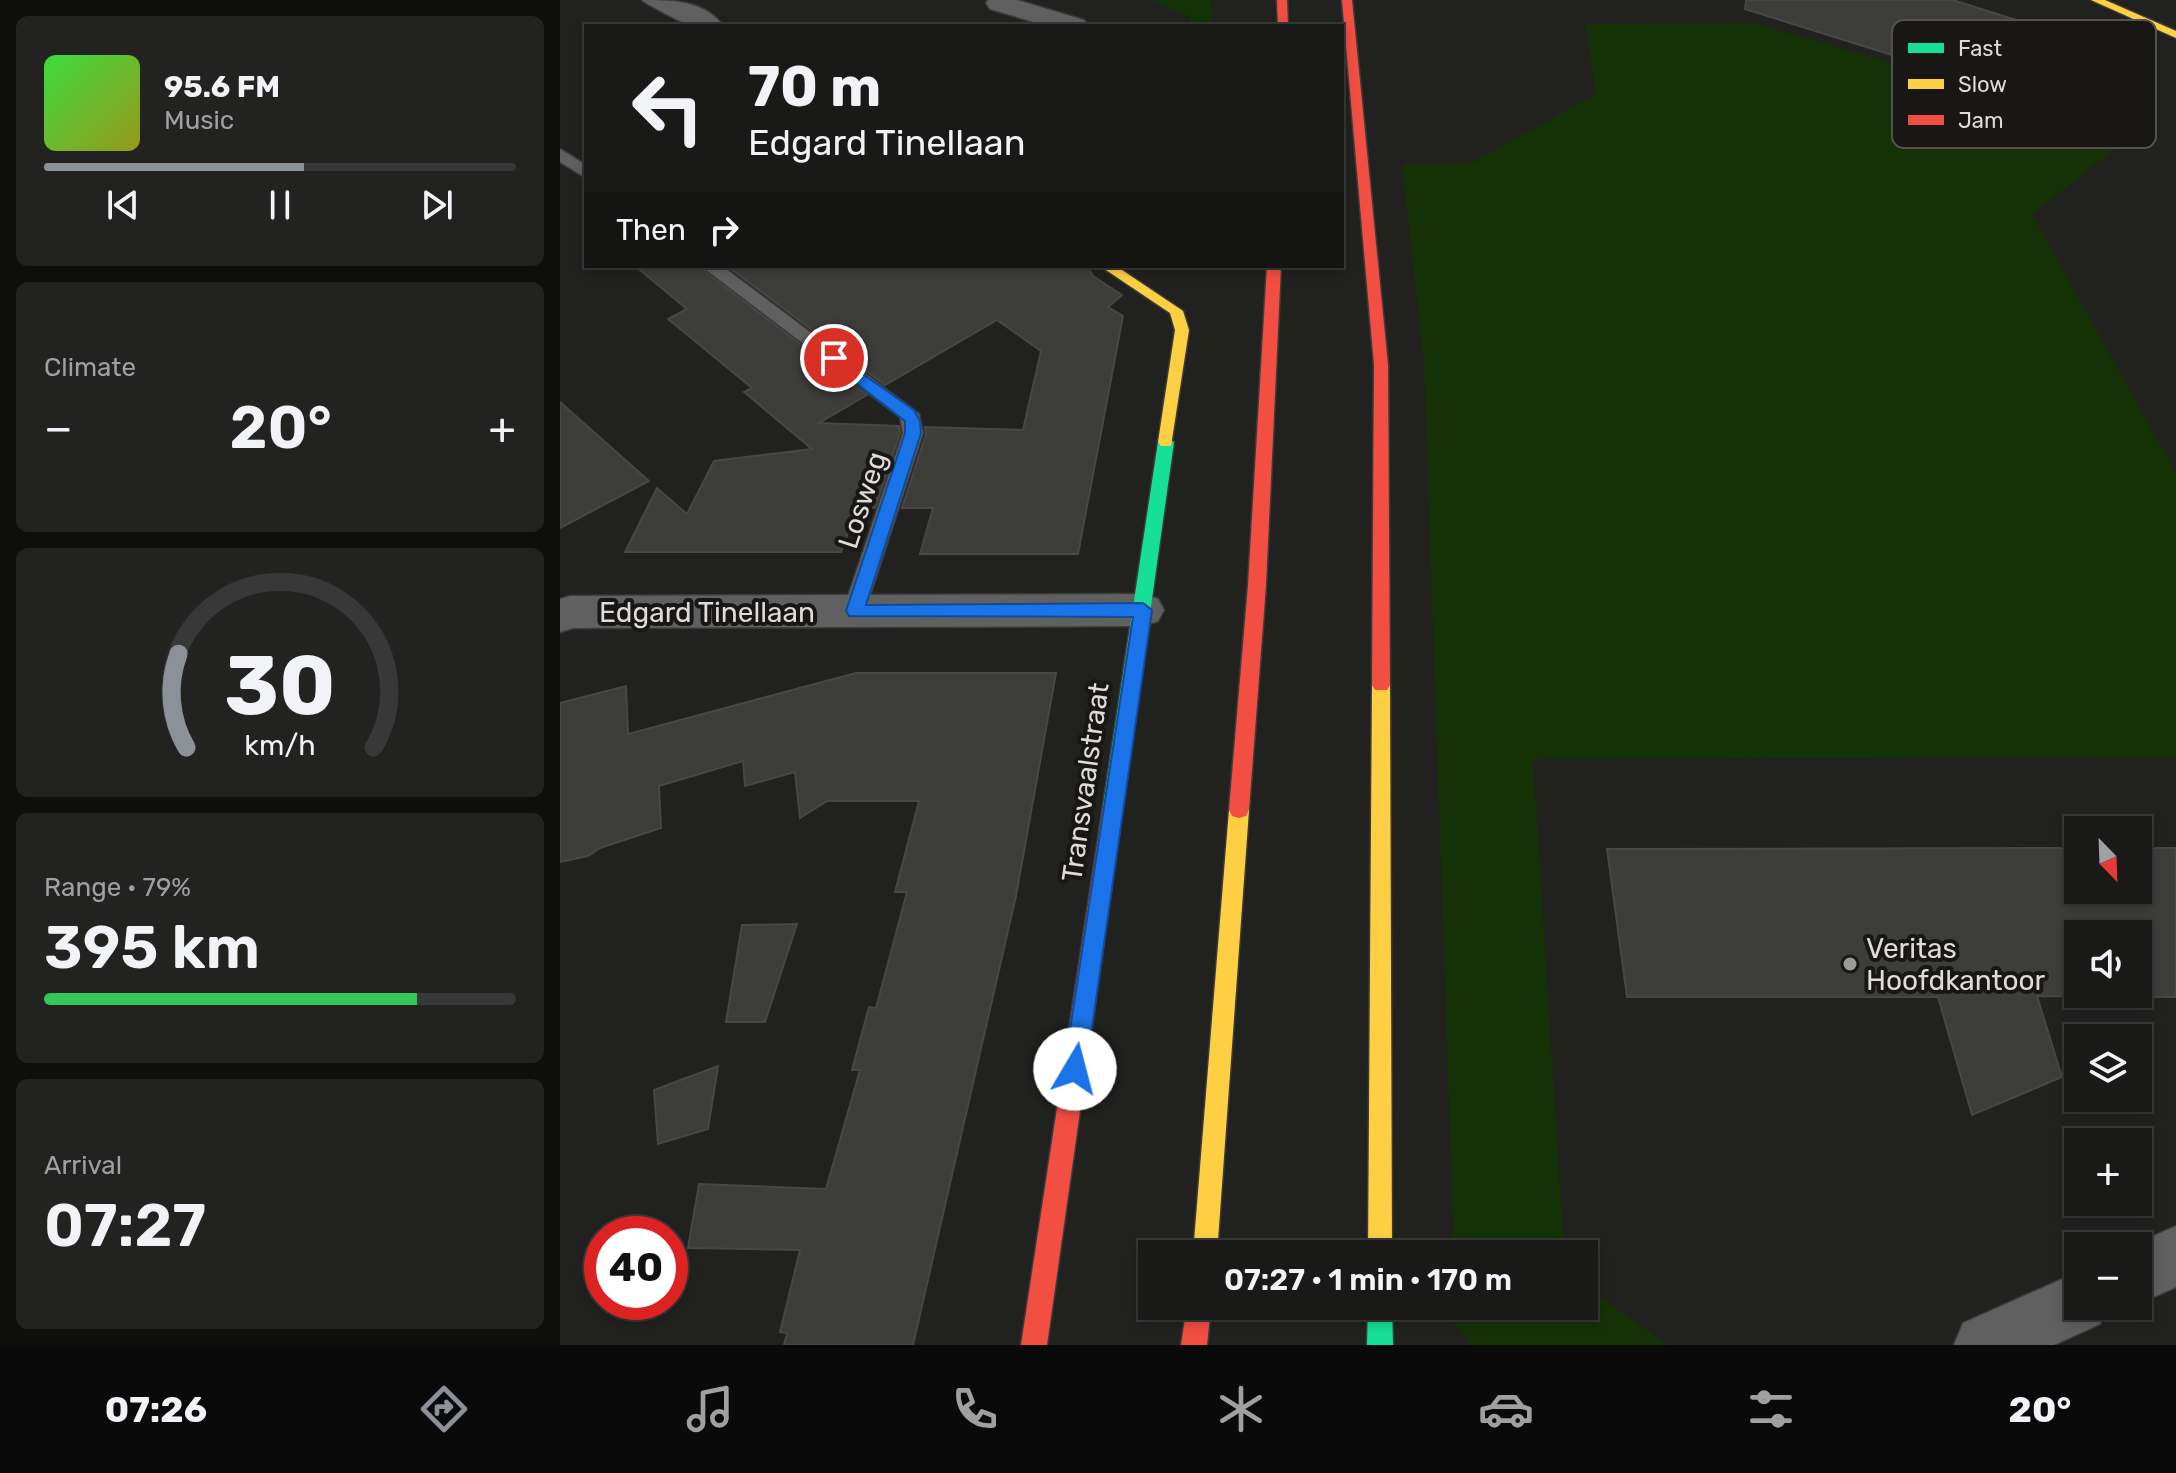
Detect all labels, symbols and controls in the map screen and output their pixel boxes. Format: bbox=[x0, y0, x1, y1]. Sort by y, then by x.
legend bbox=[1892, 20, 2156, 148]
text: Fast bbox=[1958, 35, 2003, 62]
text: 70 m bbox=[748, 54, 881, 120]
icon: left bbox=[616, 56, 720, 160]
text: 95.6 FM bbox=[164, 69, 280, 105]
text: Slow bbox=[1958, 71, 2007, 98]
text: Music bbox=[164, 105, 234, 136]
text: Jam bbox=[1958, 107, 2004, 134]
text: Edgard Tinellaan bbox=[748, 121, 1026, 164]
icon: previous bbox=[101, 183, 145, 227]
icon: pause bbox=[258, 183, 302, 227]
icon: next bbox=[415, 183, 459, 227]
icon: right bbox=[702, 208, 746, 252]
text: Then bbox=[616, 212, 686, 248]
pin bbox=[800, 324, 868, 392]
icon: arrive bbox=[812, 336, 856, 380]
text: Climate bbox=[44, 352, 136, 383]
text: 20° bbox=[229, 392, 332, 463]
text: − bbox=[44, 402, 73, 454]
text: + bbox=[489, 402, 516, 454]
street label: Losweg bbox=[831, 448, 894, 553]
street label: Edgard Tinellaan bbox=[599, 596, 815, 629]
text: 30 bbox=[224, 636, 336, 735]
street label: Transvaalstraat bbox=[1055, 680, 1116, 884]
text: km/h bbox=[244, 729, 316, 763]
north arrow bbox=[2064, 816, 2152, 904]
map controls bbox=[2064, 816, 2152, 1320]
text: Range · 79% bbox=[44, 872, 191, 903]
text: 395 km bbox=[44, 912, 260, 983]
button: sound bbox=[2064, 920, 2152, 1008]
place label: Veritas Hoofdkantoor bbox=[1866, 932, 2046, 997]
marker: Veritas Hoofdkantoor bbox=[1841, 955, 1859, 973]
button: layers bbox=[2064, 1024, 2152, 1112]
position arrow bbox=[1033, 1027, 1117, 1111]
button: + bbox=[2064, 1128, 2152, 1216]
text: Arrival bbox=[44, 1150, 122, 1181]
text: 07:27 bbox=[44, 1190, 206, 1261]
speed limit sign: 40 bbox=[584, 1216, 688, 1320]
button: − bbox=[2064, 1232, 2152, 1320]
text: 07:27 · 1 min · 170 m bbox=[1224, 1262, 1512, 1298]
icon: directions bbox=[416, 1381, 472, 1437]
icon: music bbox=[682, 1381, 738, 1437]
icon: phone bbox=[947, 1381, 1003, 1437]
icon: climate bbox=[1213, 1381, 1269, 1437]
icon: car bbox=[1478, 1381, 1534, 1437]
icon: filters bbox=[1743, 1381, 1799, 1437]
text: 07:26 bbox=[105, 1388, 207, 1431]
text: 20° bbox=[2009, 1388, 2071, 1431]

